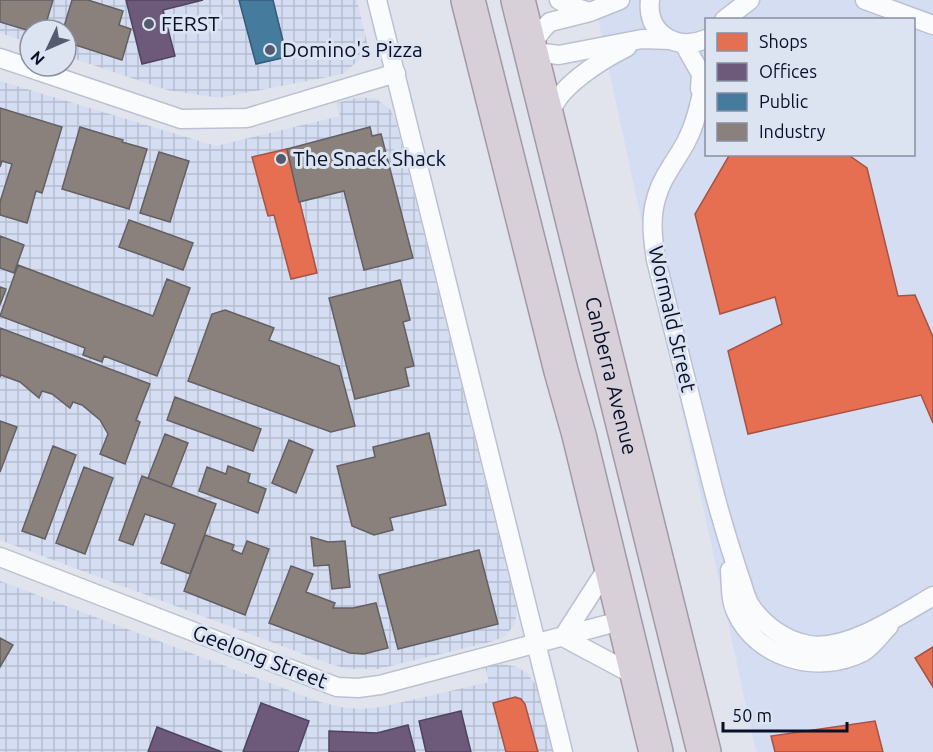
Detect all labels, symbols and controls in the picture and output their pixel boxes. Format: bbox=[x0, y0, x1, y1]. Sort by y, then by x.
place label: FERST bbox=[161, 11, 220, 35]
marker: FERST bbox=[142, 17, 156, 31]
north arrow bbox=[18, 18, 78, 78]
legend bbox=[705, 18, 915, 156]
text: Shops bbox=[759, 31, 808, 51]
place label: Domino's Pizza bbox=[282, 37, 423, 61]
marker: Domino's Pizza bbox=[263, 43, 277, 57]
text: N bbox=[27, 48, 48, 69]
text: Offices bbox=[759, 61, 817, 81]
text: Public bbox=[759, 91, 808, 111]
text: Industry bbox=[759, 121, 826, 141]
place label: The Snack Shack bbox=[293, 146, 447, 170]
marker: The Snack Shack bbox=[274, 152, 288, 166]
street label: Wormald Street bbox=[644, 243, 701, 394]
street label: Canberra Avenue bbox=[581, 294, 643, 457]
street label: Geelong Street bbox=[190, 619, 331, 693]
scale bar bbox=[723, 695, 848, 733]
text: 50 m bbox=[732, 705, 772, 725]

